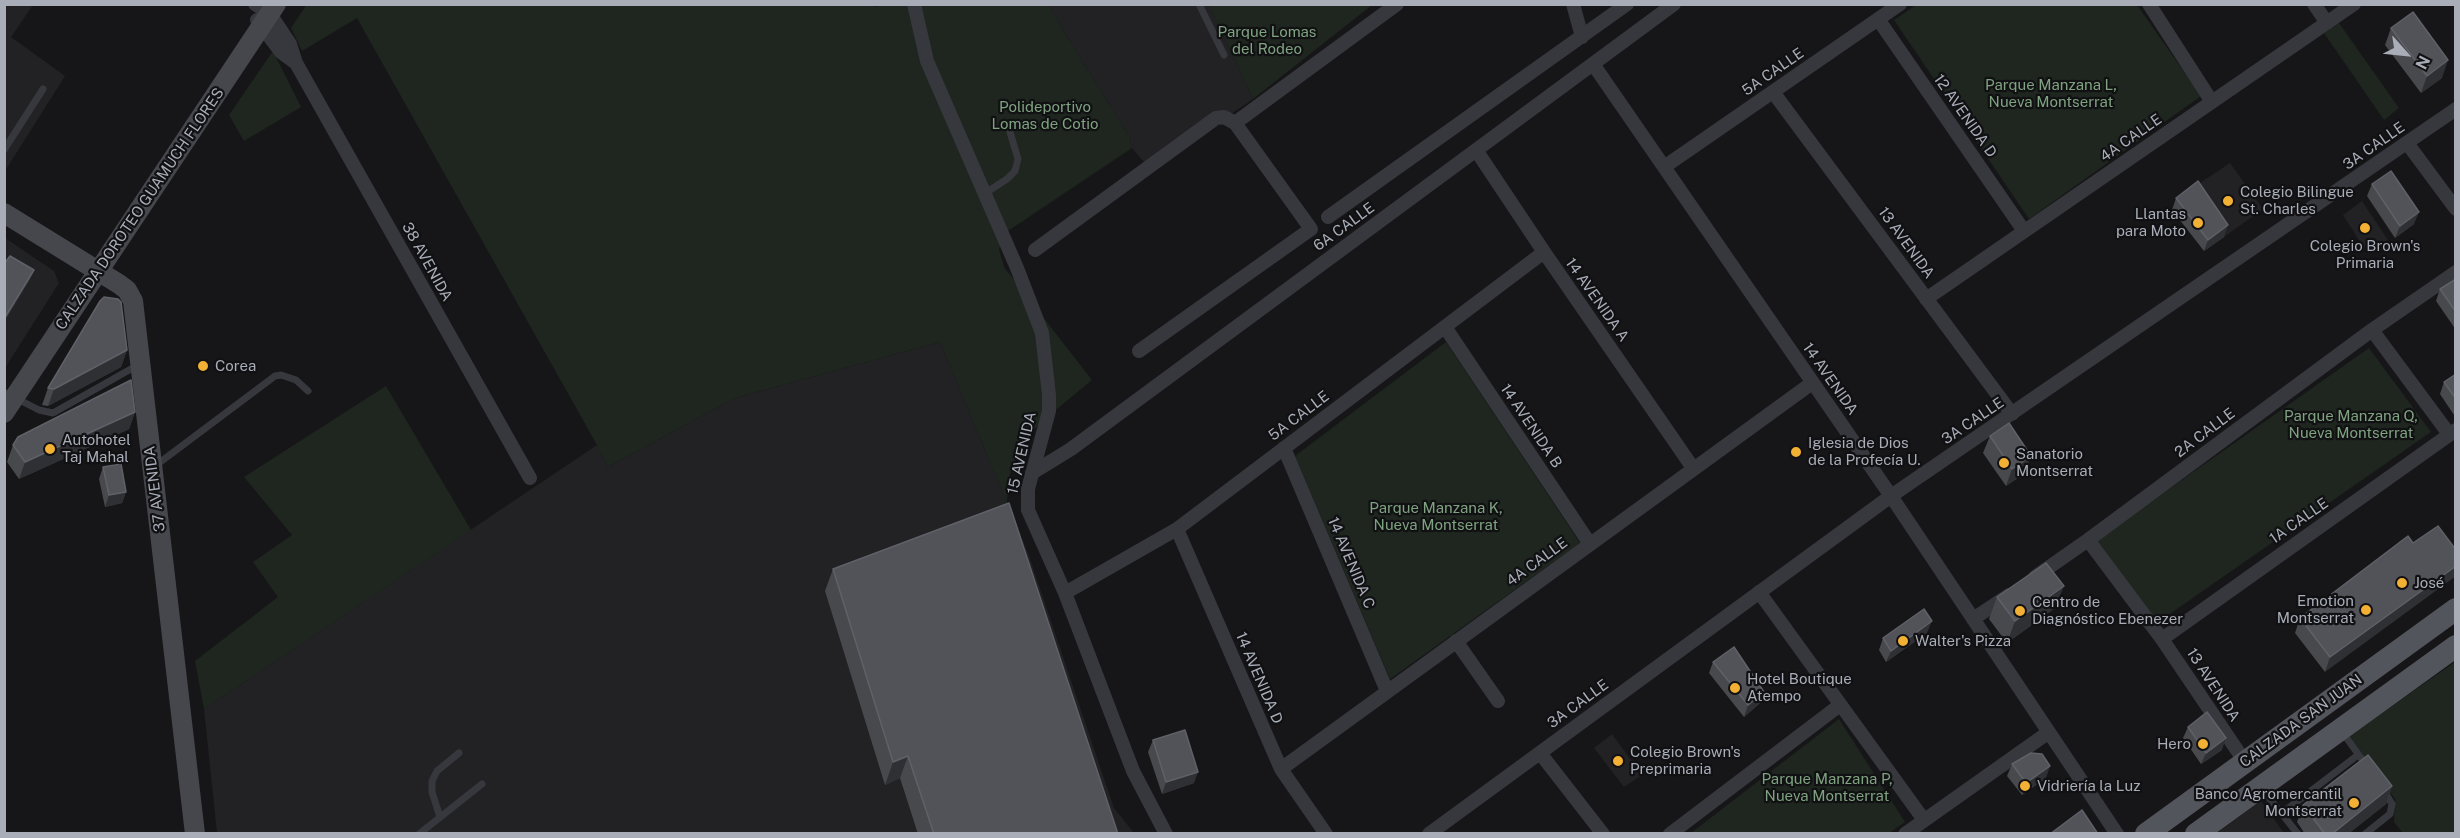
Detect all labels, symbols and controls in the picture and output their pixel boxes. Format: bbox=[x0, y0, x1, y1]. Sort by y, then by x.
park label: Parque Lomas del Rodeo bbox=[1218, 23, 1316, 58]
north arrow bbox=[2376, 24, 2436, 84]
street label: 5A CALLE bbox=[1739, 44, 1807, 100]
text: N bbox=[2411, 53, 2434, 72]
street label: 12 AVENIDA D bbox=[1930, 71, 2000, 161]
park label: Parque Manzana L, Nueva Montserrat bbox=[1985, 76, 2117, 111]
street label: CALZADA DOROTEO GUAMUCH FLORES bbox=[52, 85, 228, 333]
park label: Polideportivo Lomas de Cotio bbox=[992, 98, 1098, 133]
street label: 4A CALLE bbox=[2097, 110, 2165, 166]
street label: 3A CALLE bbox=[2340, 118, 2408, 174]
place label: Colegio Bilingue St. Charles bbox=[2240, 183, 2354, 218]
marker: Colegio Bilingue St. Charles bbox=[2221, 194, 2235, 208]
street label: 6A CALLE bbox=[1310, 199, 1378, 255]
street label: 13 AVENIDA bbox=[1874, 204, 1938, 282]
place label: Llantas para Moto bbox=[2116, 205, 2186, 240]
marker: Llantas para Moto bbox=[2191, 216, 2205, 230]
street label: 38 AVENIDA bbox=[398, 219, 456, 305]
marker: Colegio Brown's Primaria bbox=[2358, 221, 2372, 235]
place label: Colegio Brown's Primaria bbox=[2310, 237, 2420, 272]
street label: 14 AVENIDA A bbox=[1561, 255, 1633, 345]
street label: 14 AVENIDA bbox=[1799, 340, 1861, 418]
place label: Corea bbox=[215, 357, 256, 375]
marker: Corea bbox=[196, 359, 210, 373]
street label: 14 AVENIDA B bbox=[1496, 381, 1566, 471]
street label: 5A CALLE bbox=[1265, 387, 1333, 445]
street label: 3A CALLE bbox=[1938, 394, 2008, 448]
street label: 2A CALLE bbox=[2171, 405, 2239, 461]
park label: Parque Manzana Q, Nueva Montserrat bbox=[2284, 407, 2418, 442]
street label: 15 AVENIDA bbox=[1004, 410, 1040, 496]
place label: Autohotel Taj Mahal bbox=[62, 431, 131, 466]
place label: Iglesia de Dios de la Profecía U. bbox=[1808, 434, 1921, 469]
marker: Autohotel Taj Mahal bbox=[43, 442, 57, 456]
street label: 37 AVENIDA bbox=[141, 445, 169, 533]
marker: Iglesia de Dios de la Profecía U. bbox=[1789, 445, 1803, 459]
place label: Sanatorio Montserrat bbox=[2016, 445, 2093, 480]
marker: Sanatorio Montserrat bbox=[1997, 456, 2011, 470]
street label: 1A CALLE bbox=[2266, 494, 2332, 548]
park label: Parque Manzana K, Nueva Montserrat bbox=[1369, 499, 1503, 534]
street label: 14 AVENIDA C bbox=[1324, 514, 1378, 612]
street label: 4A CALLE bbox=[1503, 534, 1571, 590]
place label: José bbox=[2414, 574, 2444, 592]
marker: José bbox=[2395, 576, 2409, 590]
place label: Emotion Montserrat bbox=[2277, 592, 2354, 627]
place label: Centro de Diagnóstico Ebenezer bbox=[2032, 593, 2183, 628]
marker: Emotion Montserrat bbox=[2359, 603, 2373, 617]
marker: Centro de Diagnóstico Ebenezer bbox=[2013, 604, 2027, 618]
street label: 14 AVENIDA D bbox=[1232, 629, 1286, 727]
place label: Walter's Pizza bbox=[1915, 632, 2011, 650]
marker: Walter's Pizza bbox=[1896, 634, 1910, 648]
street label: 13 AVENIDA bbox=[2183, 645, 2243, 725]
place label: Hotel Boutique Atempo bbox=[1747, 670, 1852, 705]
street label: CALZADA SAN JUAN bbox=[2236, 670, 2366, 772]
street label: 3A CALLE bbox=[1544, 676, 1612, 732]
marker: Hotel Boutique Atempo bbox=[1728, 681, 1742, 695]
place label: Hero bbox=[2157, 735, 2191, 753]
marker: Hero bbox=[2196, 737, 2210, 751]
place label: Colegio Brown's Preprimaria bbox=[1630, 743, 1740, 778]
marker: Colegio Brown's Preprimaria bbox=[1611, 754, 1625, 768]
park label: Parque Manzana P, Nueva Montserrat bbox=[1761, 770, 1893, 805]
place label: Vidriería la Luz bbox=[2037, 777, 2140, 795]
marker: Vidriería la Luz bbox=[2018, 779, 2032, 793]
place label: Banco Agromercantil Montserrat bbox=[2195, 785, 2342, 820]
marker: Banco Agromercantil Montserrat bbox=[2347, 796, 2361, 810]

